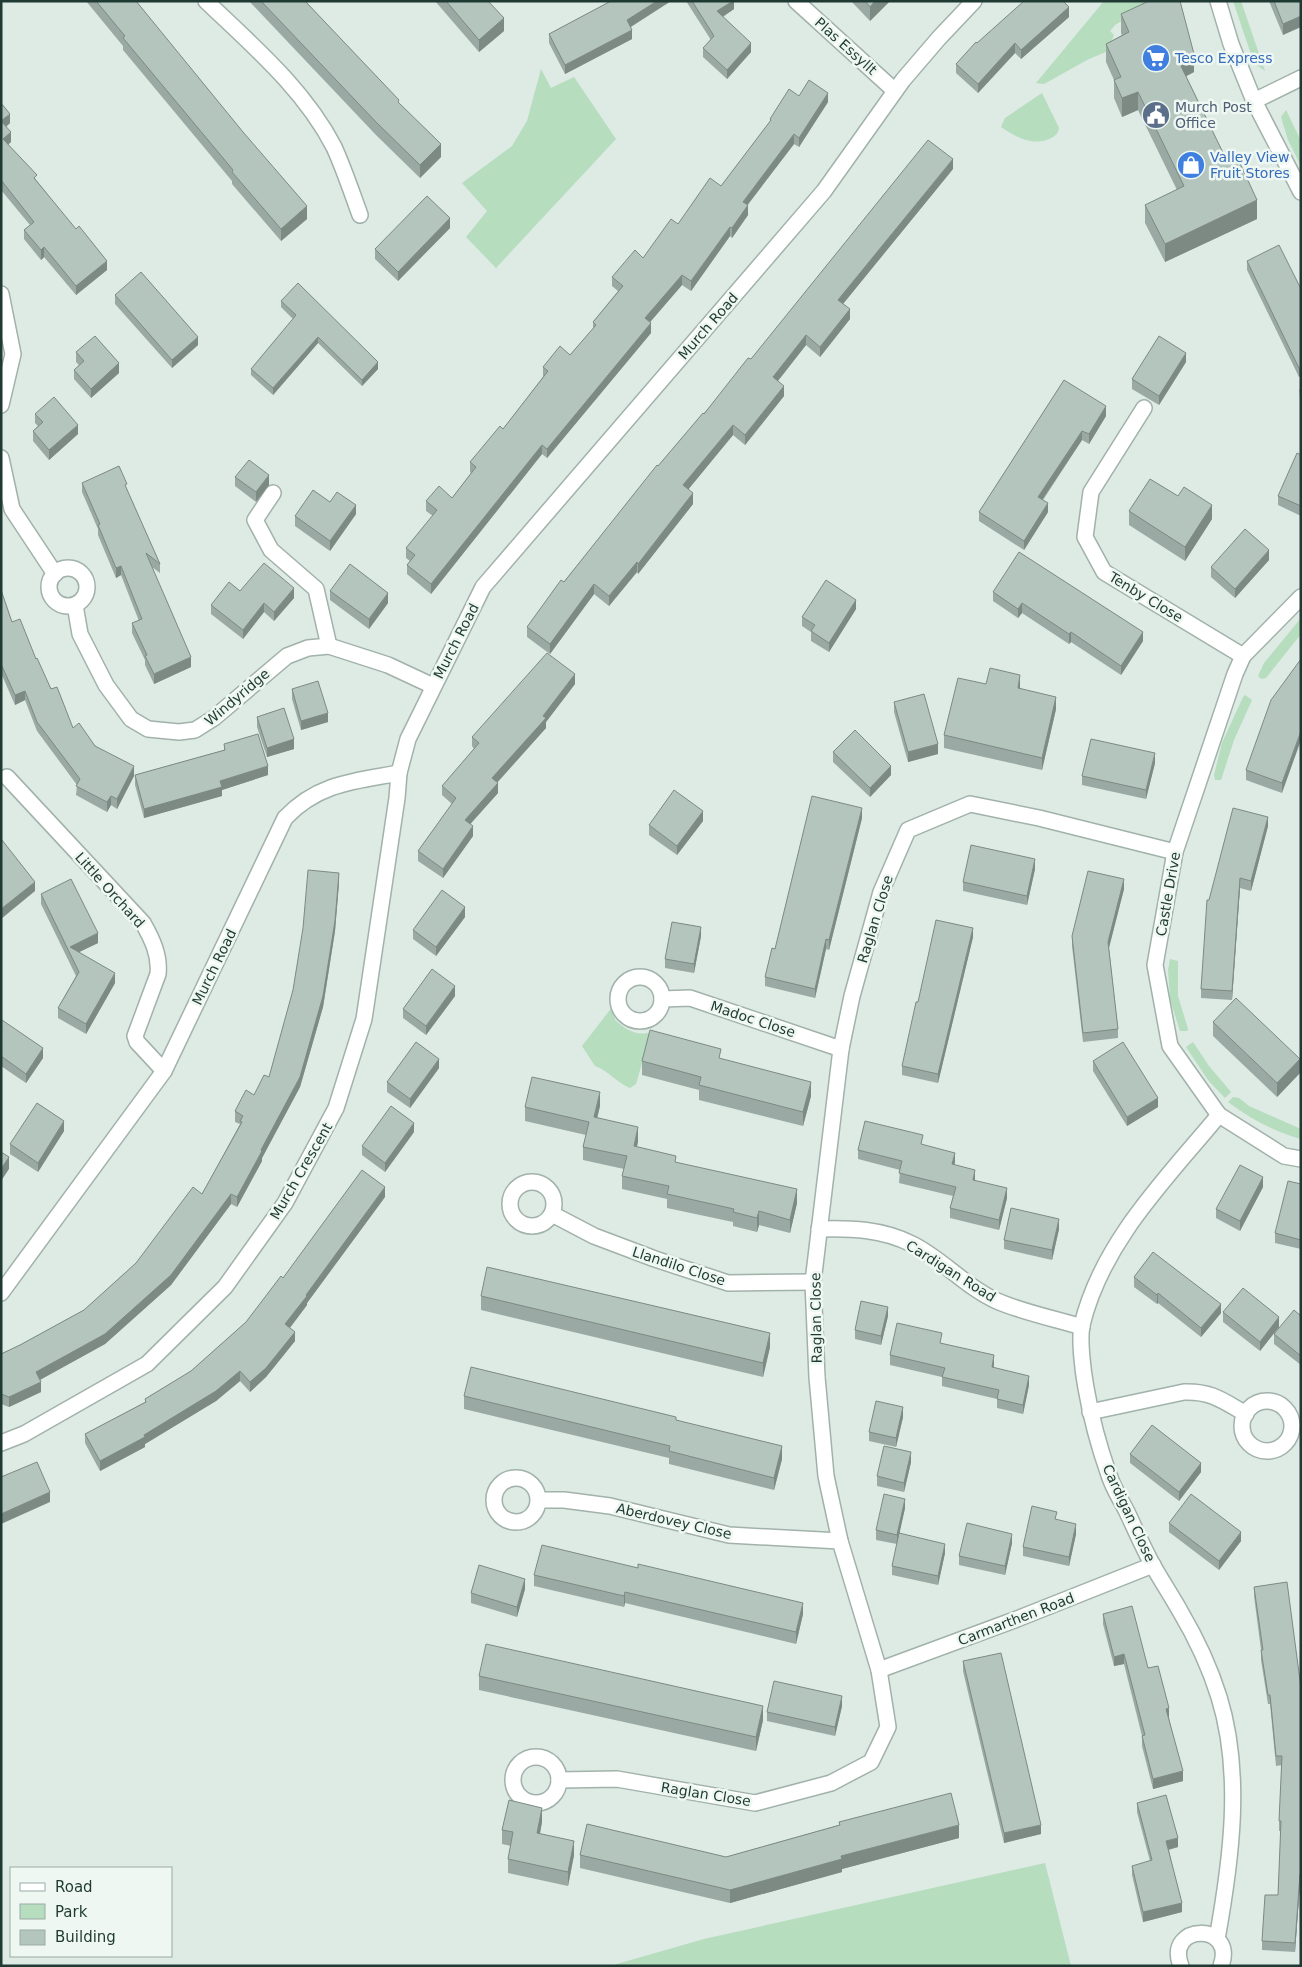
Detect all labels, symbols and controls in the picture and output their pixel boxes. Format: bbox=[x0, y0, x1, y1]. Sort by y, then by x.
street label: Plas Essyllt bbox=[812, 14, 881, 78]
supermarket icon: Tesco Express bbox=[1141, 43, 1171, 73]
place label: Tesco Express bbox=[1174, 50, 1272, 66]
place label: Murch Post Office bbox=[1175, 99, 1252, 131]
public building icon: Murch Post Office bbox=[1141, 100, 1171, 130]
place label: Valley View Fruit Stores bbox=[1210, 149, 1290, 181]
shop icon: Valley View Fruit Stores bbox=[1176, 150, 1206, 180]
street label: Murch Road bbox=[675, 290, 741, 362]
street label: Tenby Close bbox=[1105, 568, 1186, 625]
street label: Murch Road bbox=[430, 601, 482, 681]
street label: Windyridge bbox=[201, 665, 273, 729]
street label: Little Orchard bbox=[72, 849, 148, 931]
street label: Castle Drive bbox=[1153, 851, 1183, 937]
street label: Raglan Close bbox=[854, 873, 896, 965]
street label: Murch Road bbox=[189, 926, 239, 1008]
street label: Madoc Close bbox=[708, 998, 798, 1040]
street label: Murch Crescent bbox=[267, 1119, 335, 1222]
street label: Cardigan Road bbox=[903, 1237, 999, 1305]
street label: Llandilo Close bbox=[630, 1243, 728, 1289]
street label: Raglan Close bbox=[807, 1272, 825, 1364]
street label: Cardigan Close bbox=[1099, 1462, 1159, 1564]
street label: Aberdovey Close bbox=[615, 1500, 733, 1542]
street label: Carmarthen Road bbox=[956, 1589, 1076, 1649]
street label: Raglan Close bbox=[660, 1779, 752, 1809]
legend bbox=[10, 1867, 172, 1957]
text: Road bbox=[55, 1878, 93, 1896]
text: Park bbox=[55, 1903, 88, 1921]
text: Building bbox=[55, 1928, 116, 1946]

